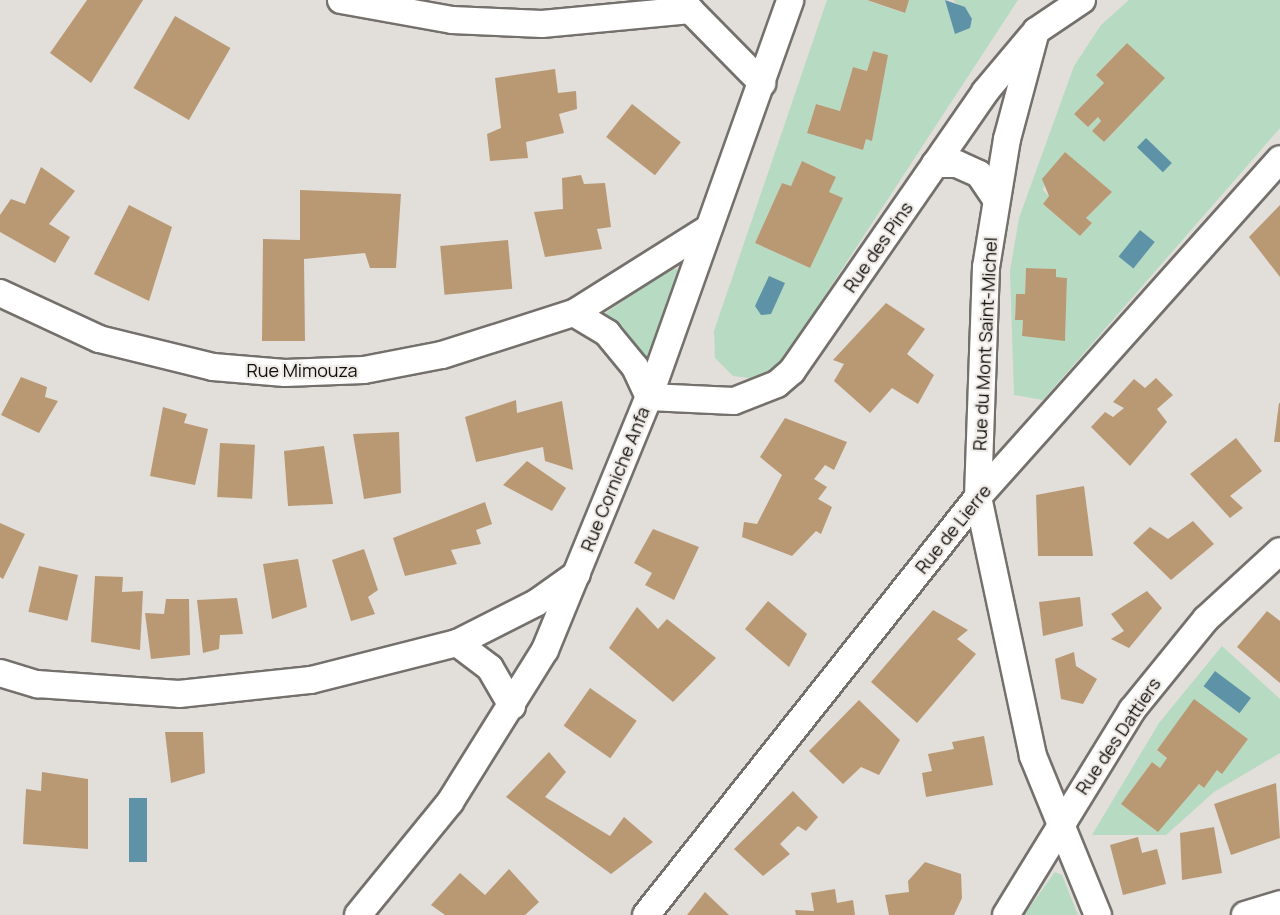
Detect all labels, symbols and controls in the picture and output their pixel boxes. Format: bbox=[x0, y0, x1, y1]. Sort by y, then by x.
street label: Rue des Pins bbox=[839, 198, 917, 296]
street label: Rue du Mont Saint-Michel bbox=[969, 237, 1001, 451]
street label: Rue Mimouza bbox=[246, 359, 358, 381]
street label: Rue Corniche Anfa bbox=[576, 404, 654, 554]
street label: Rue de Lierre bbox=[911, 480, 995, 578]
street label: Rue des Dattiers bbox=[1071, 674, 1165, 798]

